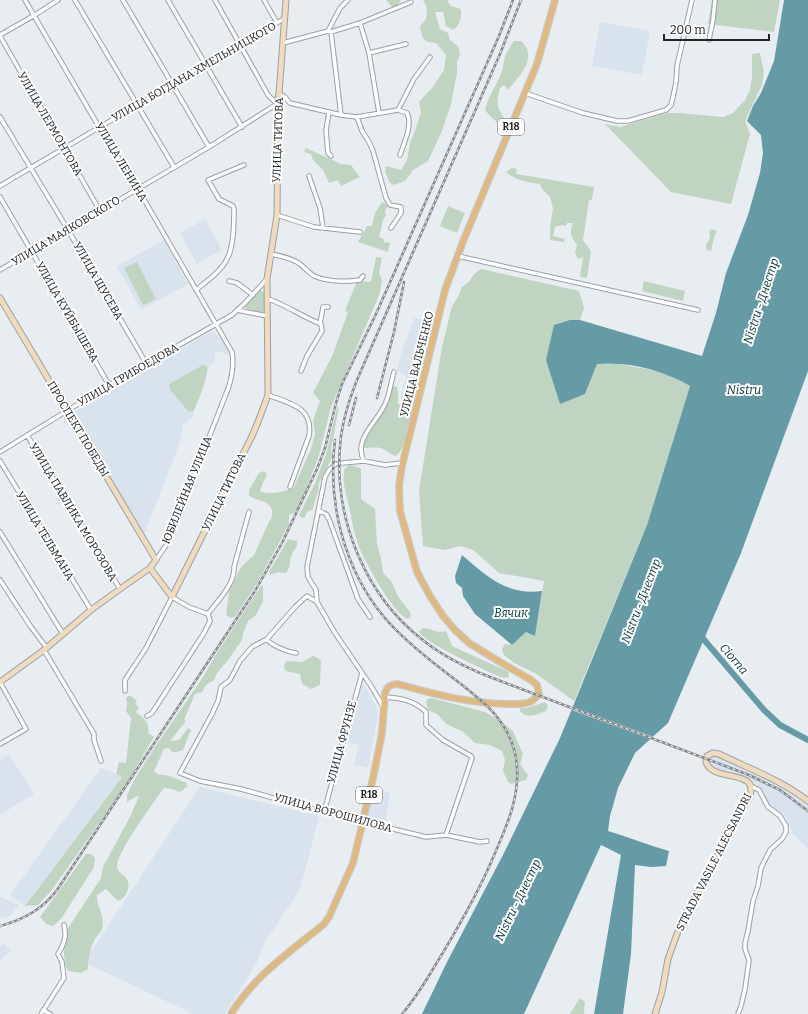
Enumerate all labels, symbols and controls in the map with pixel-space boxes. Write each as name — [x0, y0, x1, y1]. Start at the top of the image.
scale bar — [664, 16, 769, 42]
street label: УЛИЦА БОГДАНА ХМЕЛЬНИЦКОГО — [109, 19, 279, 125]
text: 200 m — [670, 23, 706, 37]
street label: УЛИЦА ЛЕРМОНТОВА — [15, 70, 85, 178]
street label: УЛИЦА ТИТОВА — [270, 97, 286, 183]
road number: R18 — [498, 119, 524, 135]
street label: УЛИЦА ЛЕНИНА — [92, 120, 150, 204]
street label: УЛИЦА МАЯКОВСКОГО — [9, 193, 123, 269]
street label: УЛИЦА ЩУСЕВА — [70, 240, 126, 322]
water label: Nistru - Днестр — [741, 256, 781, 346]
street label: УЛИЦА КУЙБЫШЕВА — [33, 259, 101, 365]
street label: УЛИЦА ВАЛЬЧЕНКО — [398, 310, 436, 418]
street label: УЛИЦА ГРИБОЕДОВА — [75, 341, 181, 409]
street label: ПРОСПЕКТ ПОБЕДЫ — [44, 379, 112, 479]
water label: Nistru — [727, 383, 761, 397]
street label: ЮБИЛЕЙНАЯ УЛИЦА — [159, 434, 215, 546]
street label: УЛИЦА ПАВЛИКА МОРОЗОВА — [26, 440, 120, 584]
street label: УЛИЦА ТИТОВА — [199, 451, 249, 533]
street label: УЛИЦА ТЕЛЬМАНА — [13, 489, 77, 583]
water label: Nistru - Днестр — [618, 557, 664, 645]
water label: Вячик — [494, 606, 528, 620]
water label: Ciorna — [717, 641, 751, 677]
street label: УЛИЦА ФРУНЗЕ — [325, 699, 359, 785]
road number: R18 — [356, 787, 382, 803]
street label: УЛИЦА ВОРОШИЛОВА — [272, 791, 394, 835]
street label: STRADA VASILE ALECSANDRI — [674, 791, 755, 933]
water label: Nistru - Днестр — [492, 857, 544, 943]

